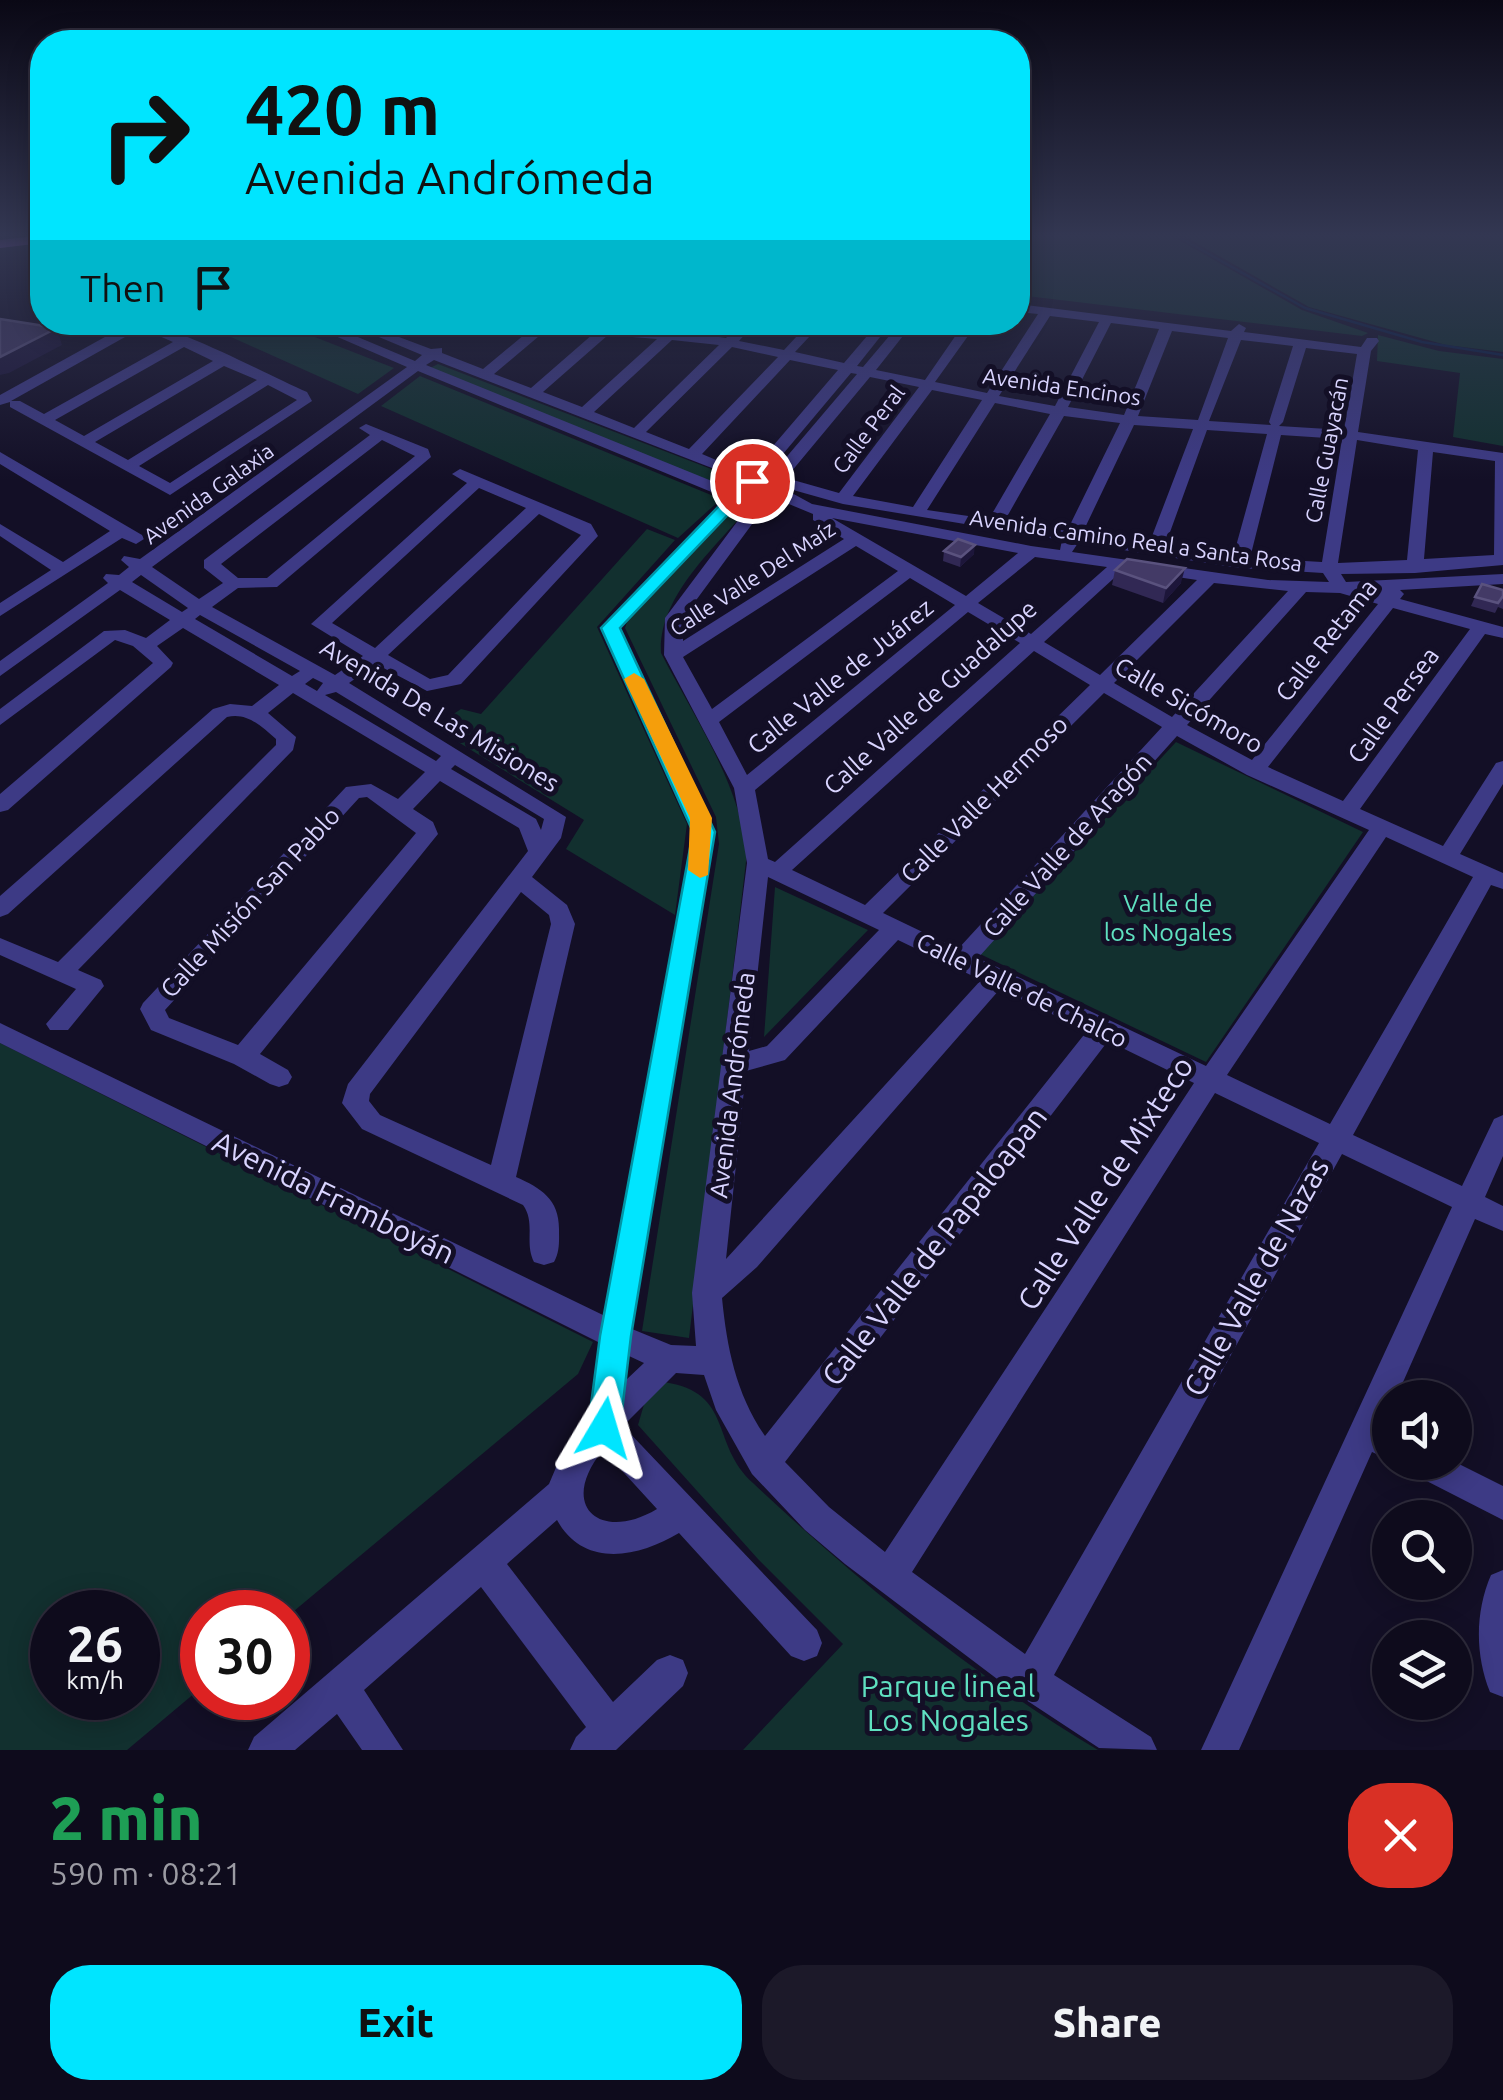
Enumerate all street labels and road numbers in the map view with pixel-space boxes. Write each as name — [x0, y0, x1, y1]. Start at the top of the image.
street label: Avenida Encinos — [981, 363, 1143, 409]
street label: Calle Guayacán — [1300, 375, 1352, 525]
street label: Calle Peral — [827, 380, 909, 478]
street label: Avenida Galaxia — [138, 437, 278, 549]
street label: Avenida Camino Real a Santa Rosa — [968, 504, 1304, 576]
street label: Calle Valle Del Maíz — [665, 515, 839, 641]
street label: Calle Retama — [1270, 573, 1382, 707]
street label: Calle Valle de Juárez — [742, 593, 938, 759]
street label: Calle Valle de Guadalupe — [818, 594, 1042, 800]
street label: Avenida De Las Misiones — [316, 633, 564, 797]
street label: Calle Persea — [1342, 642, 1444, 768]
street label: Calle Sicómoro — [1110, 651, 1268, 759]
street label: Calle Valle Hermoso — [895, 710, 1073, 888]
street label: Calle Valle de Aragón — [977, 747, 1157, 943]
street label: Calle Misión San Pablo — [155, 801, 345, 1003]
street label: Calle Valle de Chalco — [912, 927, 1132, 1053]
street label: Avenida Andrómeda — [704, 970, 760, 1200]
street label: Calle Valle de Mixteco — [1010, 1050, 1200, 1316]
street label: Calle Valle de Papaloapan — [815, 1100, 1053, 1392]
street label: Avenida Framboyán — [208, 1124, 460, 1270]
street label: Calle Valle de Nazas — [1177, 1152, 1335, 1402]

